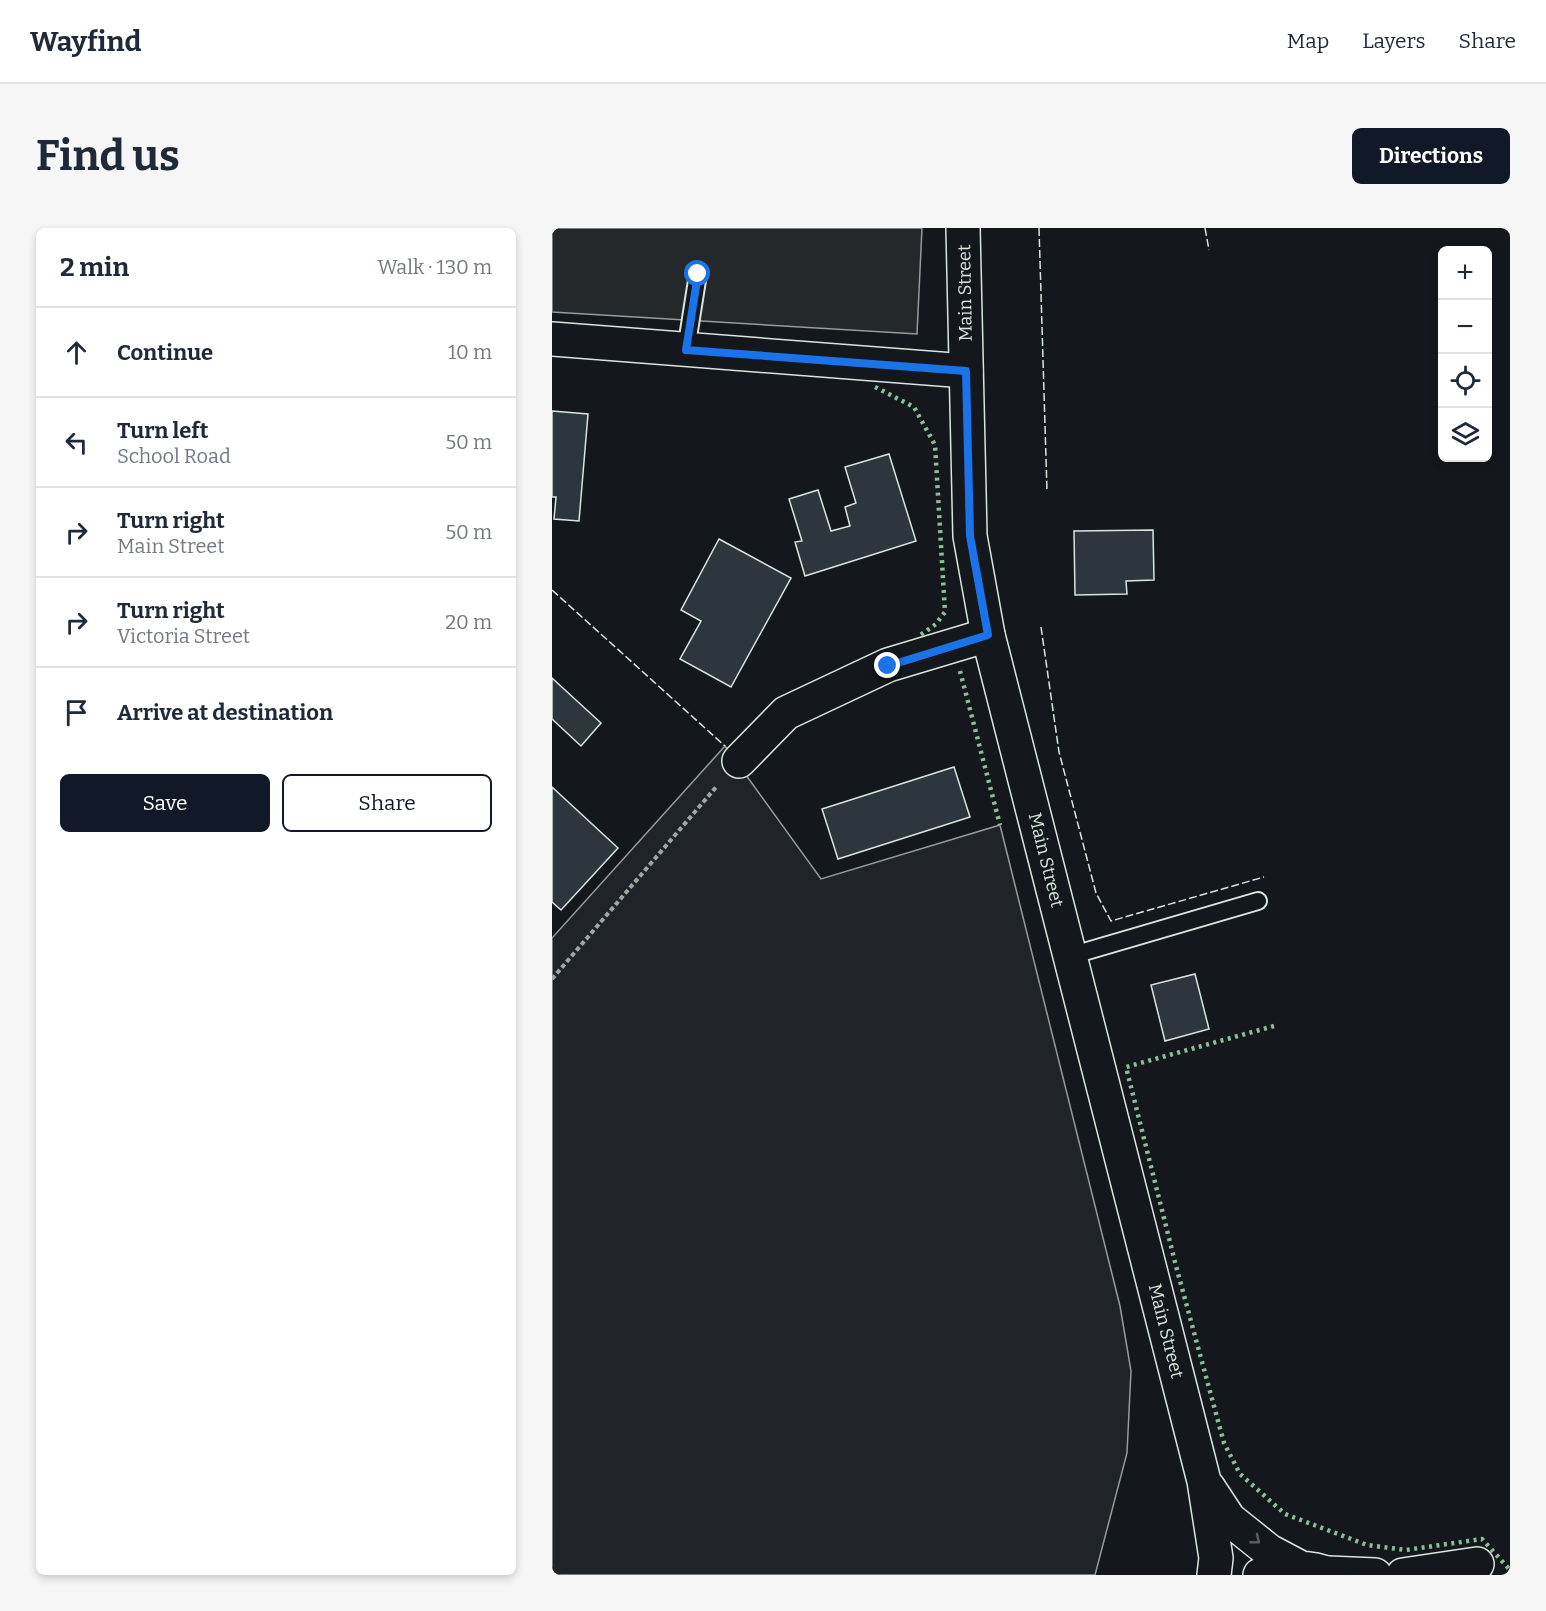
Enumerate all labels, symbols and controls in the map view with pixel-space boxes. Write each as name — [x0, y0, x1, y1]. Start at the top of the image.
text: Wayfind — [30, 25, 141, 58]
text: Map — [1287, 28, 1329, 54]
text: Layers — [1362, 28, 1426, 54]
text: Share — [1459, 28, 1516, 54]
button: Directions — [1352, 128, 1510, 184]
text: Find us — [36, 131, 180, 181]
street label: Main Street — [953, 244, 977, 342]
map controls — [1438, 246, 1492, 462]
button: + — [1438, 246, 1492, 300]
text: 2 min — [60, 252, 129, 283]
text: Walk · 130 m — [378, 255, 492, 279]
route start — [684, 260, 710, 286]
button: − — [1438, 300, 1492, 354]
icon: ahead — [60, 336, 93, 369]
text: Continue — [117, 339, 213, 366]
text: 10 m — [448, 340, 492, 364]
button: locate — [1438, 354, 1492, 408]
button: layers — [1438, 408, 1492, 462]
text: Turn left — [117, 417, 209, 444]
icon: left — [60, 426, 93, 459]
text: 50 m — [445, 430, 492, 454]
text: School Road — [117, 444, 231, 468]
text: Turn right — [117, 507, 225, 534]
icon: right — [60, 516, 93, 549]
text: 50 m — [445, 520, 492, 544]
text: Main Street — [117, 534, 225, 558]
text: Turn right — [117, 597, 225, 624]
icon: right — [60, 606, 93, 639]
text: 20 m — [445, 610, 492, 634]
text: Victoria Street — [117, 624, 250, 648]
route end — [874, 652, 900, 678]
icon: arrive — [60, 696, 93, 729]
text: Arrive at destination — [117, 699, 333, 726]
button: Save — [60, 774, 270, 832]
button: Share — [282, 774, 492, 832]
street label: Main Street — [1024, 810, 1068, 910]
street label: Main Street — [1144, 1281, 1188, 1381]
one-way arrow — [1249, 1533, 1260, 1544]

